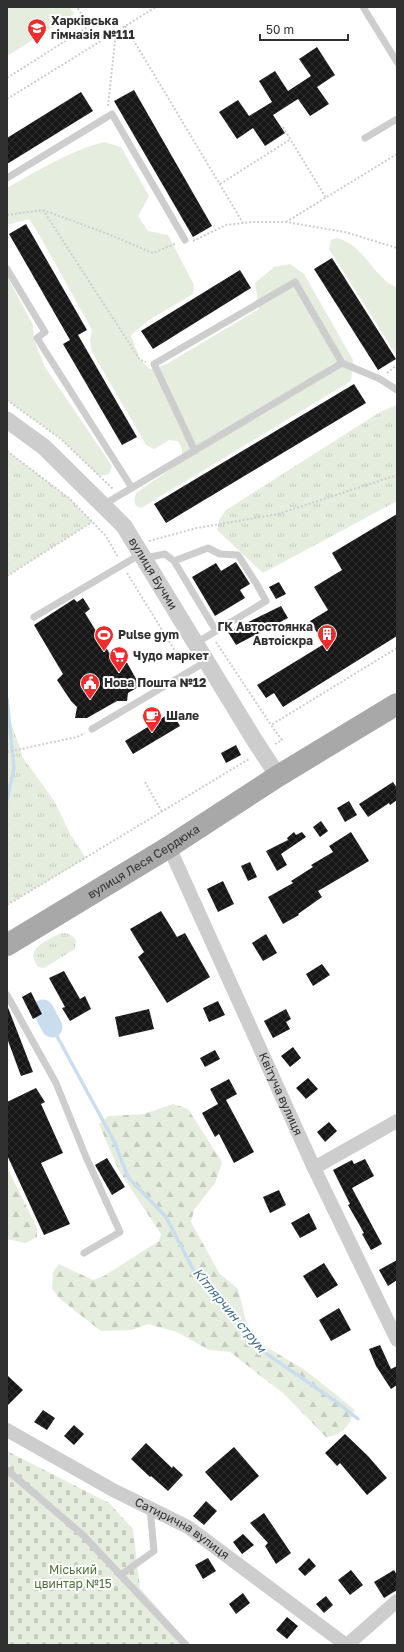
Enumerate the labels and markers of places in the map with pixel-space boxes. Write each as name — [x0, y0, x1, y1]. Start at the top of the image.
place label: Харківська гімназія №111 — [51, 13, 135, 42]
school or university icon: Харківська гімназія №111 — [26, 17, 48, 45]
place label: ГК Автостоянка Автоіскра — [217, 619, 313, 648]
building icon: ГК Автостоянка Автоіскра — [316, 623, 338, 651]
sports icon: Pulse gym — [93, 624, 115, 652]
place label: Pulse gym — [118, 627, 179, 642]
supermarket icon: Чудо маркет — [108, 645, 130, 673]
place label: Чудо маркет — [133, 648, 209, 663]
public building icon: Нова Пошта №12 — [79, 672, 101, 700]
place label: Нова Пошта №12 — [104, 675, 206, 690]
cafe icon: Шале — [141, 705, 163, 733]
place label: Шале — [166, 708, 199, 723]

